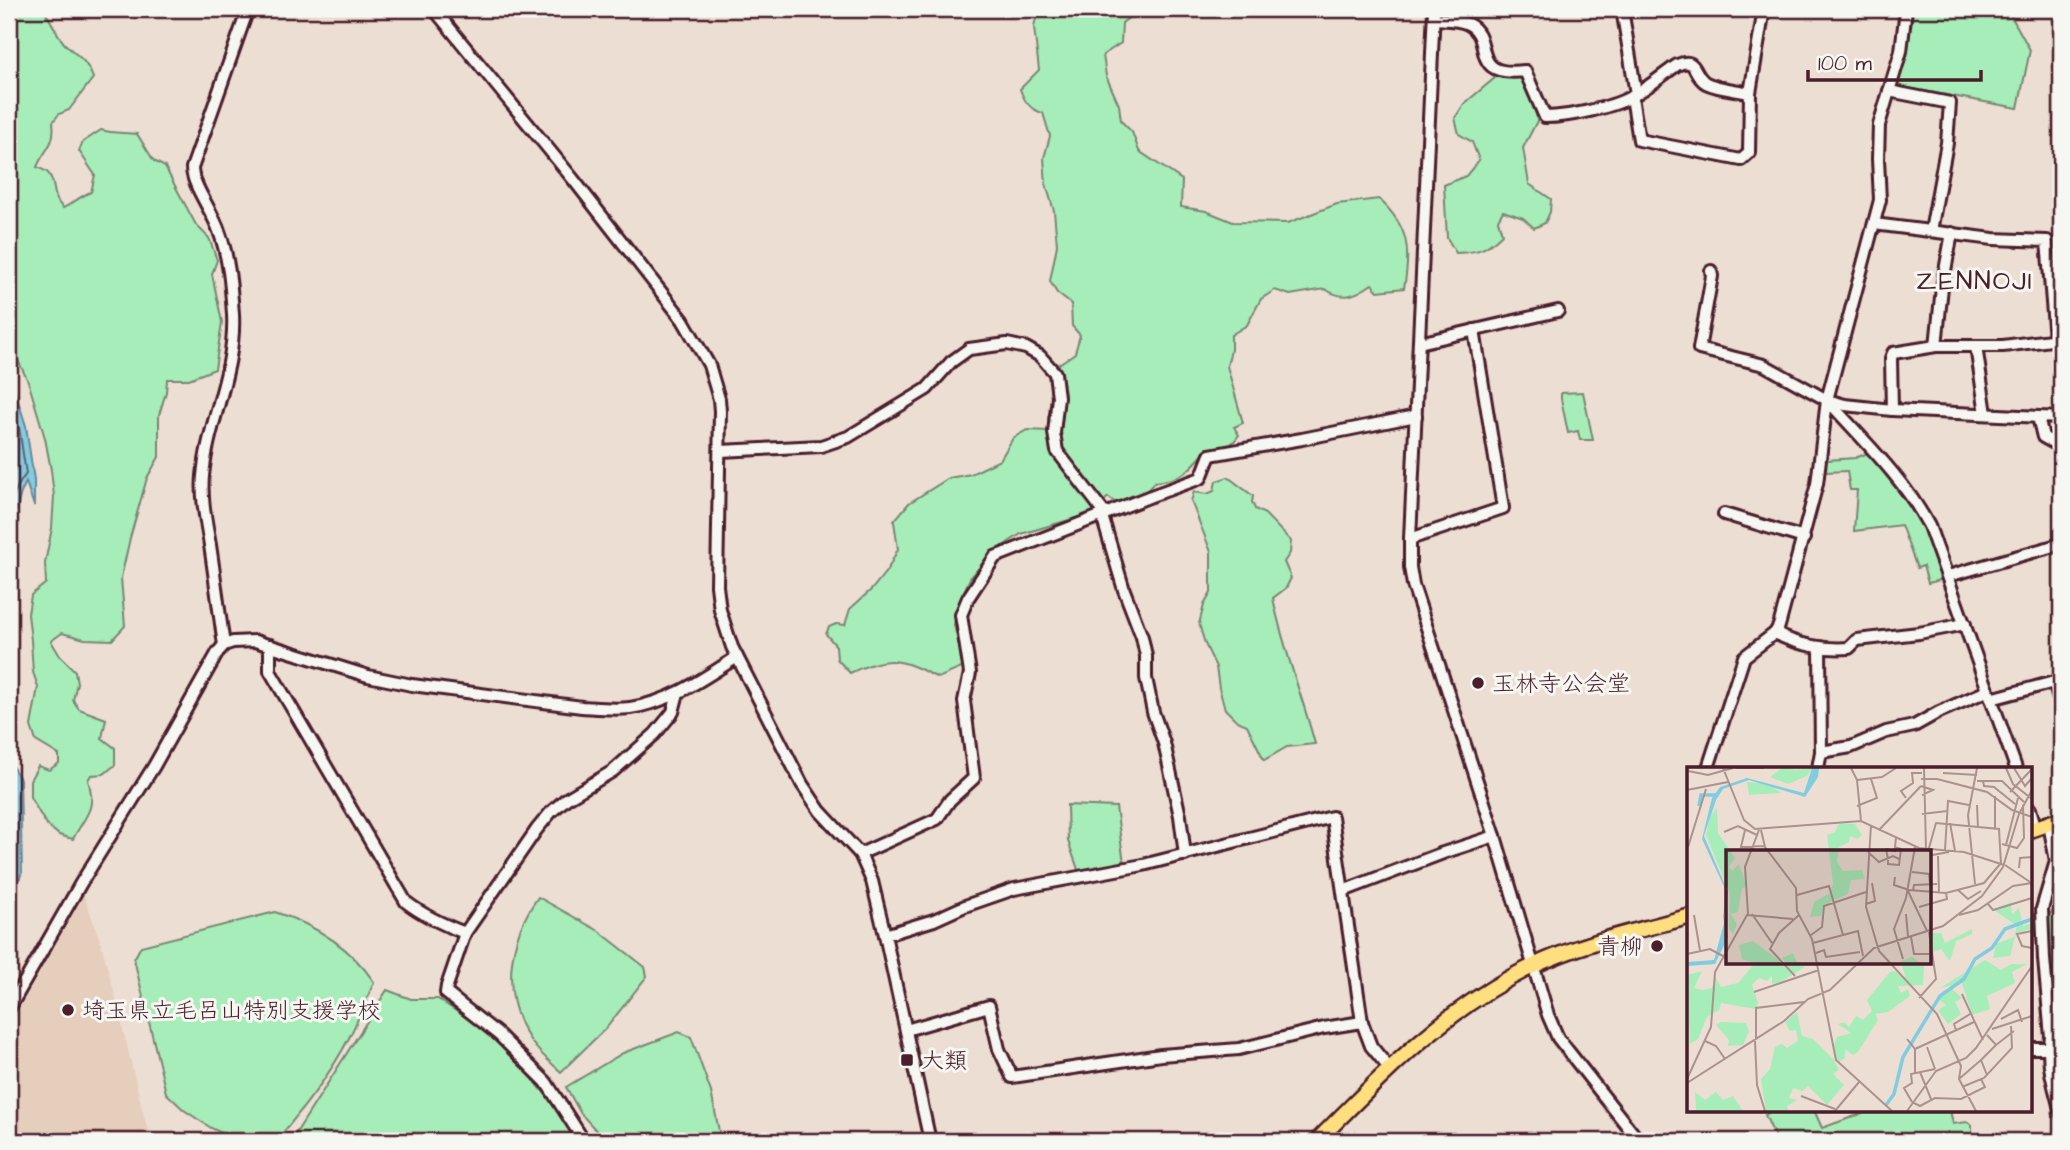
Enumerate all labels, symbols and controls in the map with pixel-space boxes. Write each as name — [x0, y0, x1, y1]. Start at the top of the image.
scale bar — [1808, 38, 1981, 82]
text: 100 m — [1818, 49, 1873, 78]
district label: ZENNOJI — [1916, 263, 2034, 299]
place label: 玉林寺公会堂 — [1492, 668, 1630, 700]
marker: 玉林寺公会堂 — [1470, 675, 1486, 691]
inset map — [1687, 767, 2032, 1112]
place label: 青柳 — [1597, 931, 1643, 963]
marker: 青柳 — [1649, 938, 1665, 954]
place label: 埼玉県立毛呂山特別支援学校 — [82, 995, 381, 1027]
marker: 埼玉県立毛呂山特別支援学校 — [60, 1002, 76, 1018]
place label: 大類 — [921, 1045, 967, 1077]
marker: 大類 — [899, 1052, 915, 1068]

